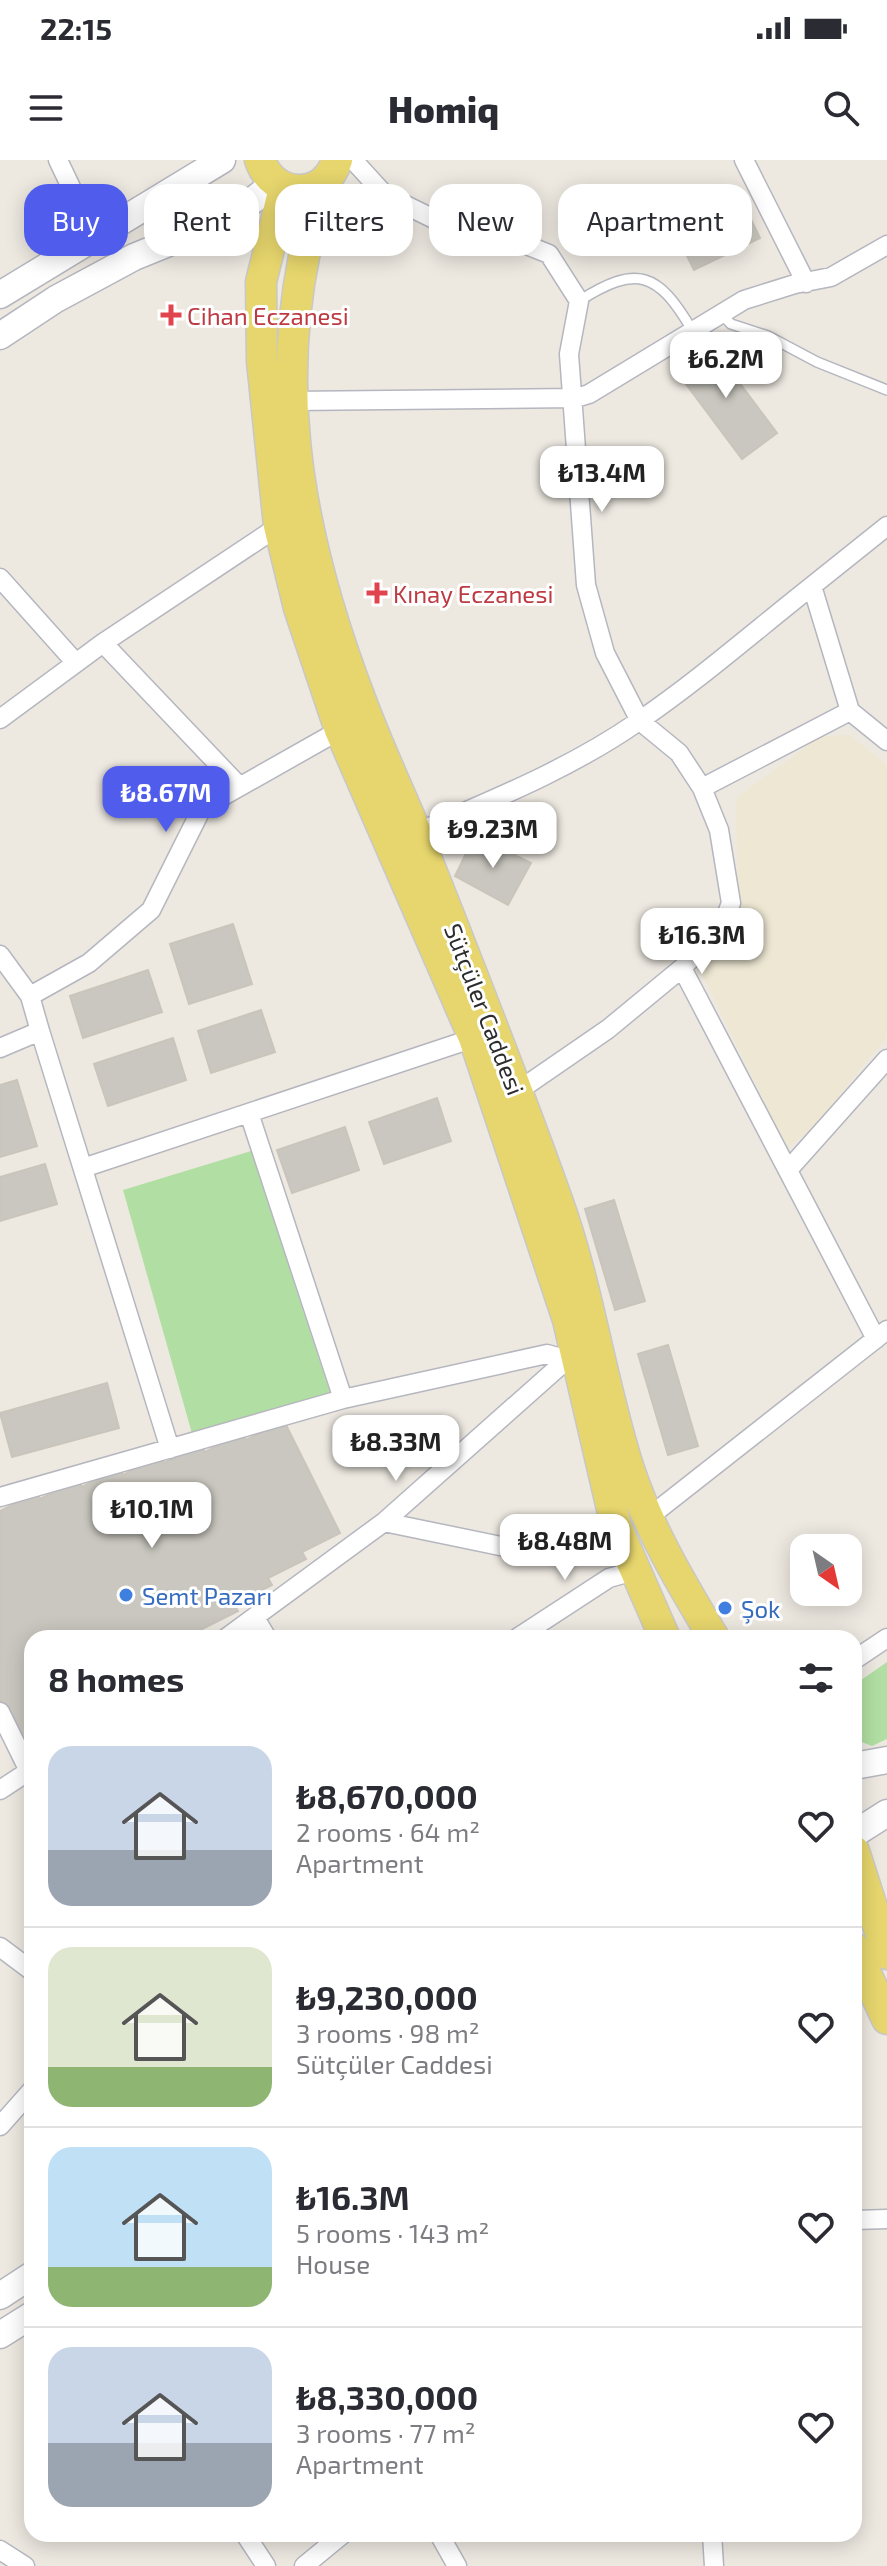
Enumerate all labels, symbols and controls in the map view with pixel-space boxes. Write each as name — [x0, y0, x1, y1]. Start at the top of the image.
text: 22:15 — [40, 10, 112, 46]
icon: menu — [24, 86, 68, 130]
icon: search — [819, 86, 863, 130]
text: Homiq — [388, 87, 499, 130]
chip: Buy — [24, 184, 128, 256]
chip: Rent — [144, 184, 259, 256]
chip: Filters — [275, 184, 413, 256]
chip: New — [429, 184, 542, 256]
chip: Apartment — [558, 184, 752, 256]
place label: Cihan Eczanesi — [187, 301, 349, 330]
marker: Cihan Eczanesi — [162, 306, 180, 324]
pin: ₺6.2M — [670, 332, 782, 400]
text: ₺6.2M — [688, 342, 764, 373]
pin: ₺13.4M — [537, 446, 667, 514]
text: ₺13.4M — [558, 456, 646, 487]
place label: Kınay Eczanesi — [393, 579, 553, 608]
marker: Kınay Eczanesi — [368, 584, 386, 602]
pin: ₺8.67M — [101, 766, 231, 834]
text: ₺8.67M — [121, 776, 211, 807]
pin: ₺9.23M — [428, 802, 558, 870]
text: ₺9.23M — [448, 812, 538, 843]
pin: ₺16.3M — [637, 908, 767, 976]
text: ₺16.3M — [659, 918, 745, 949]
street label: Sütçüler Caddesi — [438, 919, 531, 1099]
pin: ₺8.33M — [331, 1415, 461, 1483]
text: ₺8.33M — [350, 1425, 442, 1456]
pin: ₺10.1M — [87, 1482, 217, 1550]
text: ₺10.1M — [110, 1492, 194, 1523]
pin: ₺8.48M — [500, 1514, 630, 1582]
text: ₺8.48M — [518, 1524, 612, 1555]
north arrow — [790, 1534, 862, 1606]
map controls — [790, 1534, 862, 1606]
place label: Semt Pazarı — [142, 1581, 272, 1610]
marker: Semt Pazarı — [117, 1586, 135, 1604]
place label: Şok — [741, 1594, 780, 1624]
marker: Şok — [716, 1599, 734, 1617]
icon: filters — [794, 1656, 838, 1700]
text: 8 homes — [48, 1658, 184, 1699]
text: ₺8,670,000 — [296, 1775, 478, 1816]
icon: home — [112, 1778, 208, 1874]
icon: heart — [794, 1804, 838, 1848]
text: 2 rooms · 64 m² — [296, 1816, 480, 1847]
text: Apartment — [296, 1847, 424, 1878]
text: ₺9,230,000 — [296, 1976, 478, 2017]
icon: home — [112, 1979, 208, 2075]
icon: heart — [794, 2005, 838, 2049]
text: 3 rooms · 98 m² — [296, 2017, 480, 2048]
text: Sütçüler Caddesi — [296, 2048, 493, 2079]
text: ₺16.3M — [296, 2176, 410, 2217]
icon: home — [112, 2179, 208, 2275]
icon: heart — [794, 2205, 838, 2249]
text: 5 rooms · 143 m² — [296, 2217, 489, 2248]
text: House — [296, 2248, 370, 2279]
text: ₺8,330,000 — [296, 2376, 478, 2417]
icon: home — [112, 2379, 208, 2475]
icon: heart — [794, 2405, 838, 2449]
text: 3 rooms · 77 m² — [296, 2417, 476, 2448]
text: Apartment — [296, 2448, 424, 2479]

